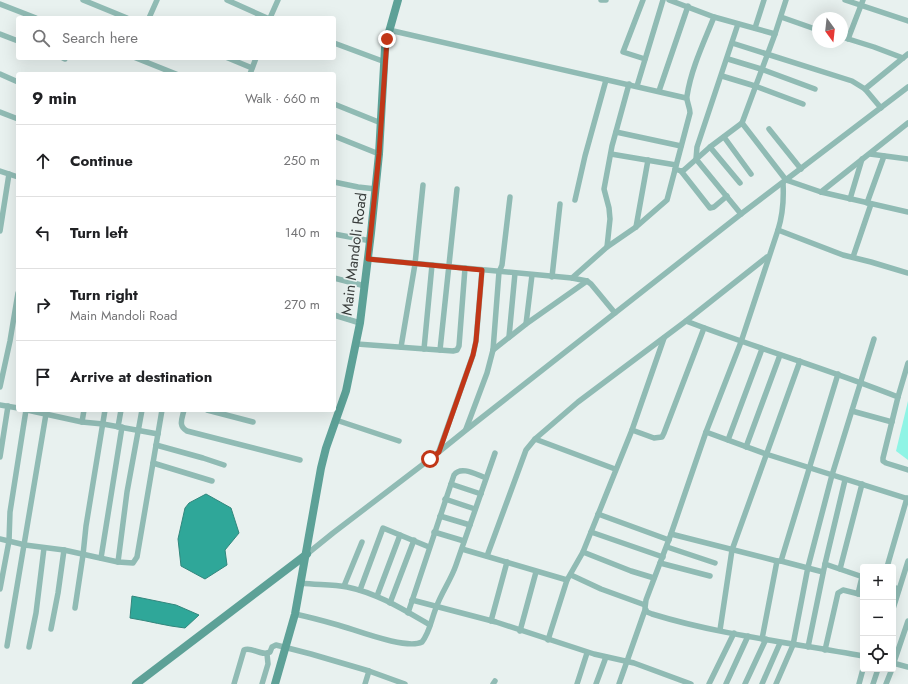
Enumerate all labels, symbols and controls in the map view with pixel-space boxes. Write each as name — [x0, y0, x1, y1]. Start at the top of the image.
north arrow — [812, 12, 848, 48]
search box — [16, 16, 336, 60]
icon: search — [30, 27, 52, 49]
text: Search here — [62, 27, 138, 49]
route end — [378, 30, 396, 48]
text: 9 min — [32, 86, 77, 110]
text: Walk · 660 m — [245, 89, 320, 108]
icon: ahead — [32, 150, 54, 172]
text: Continue — [70, 150, 133, 172]
text: 250 m — [283, 151, 320, 170]
street label: Main Mandoli Road — [336, 191, 372, 317]
icon: left — [32, 222, 54, 244]
text: Turn left — [70, 222, 128, 244]
text: 140 m — [285, 223, 320, 242]
text: Turn right — [70, 284, 138, 306]
icon: right — [32, 294, 54, 316]
text: 270 m — [284, 295, 320, 314]
text: Main Mandoli Road — [70, 306, 177, 325]
icon: arrive — [32, 366, 54, 388]
text: Arrive at destination — [70, 366, 212, 388]
route start — [421, 450, 439, 468]
map controls — [860, 564, 896, 672]
button: + — [860, 564, 896, 600]
button: − — [860, 600, 896, 636]
button: locate — [860, 636, 896, 672]

